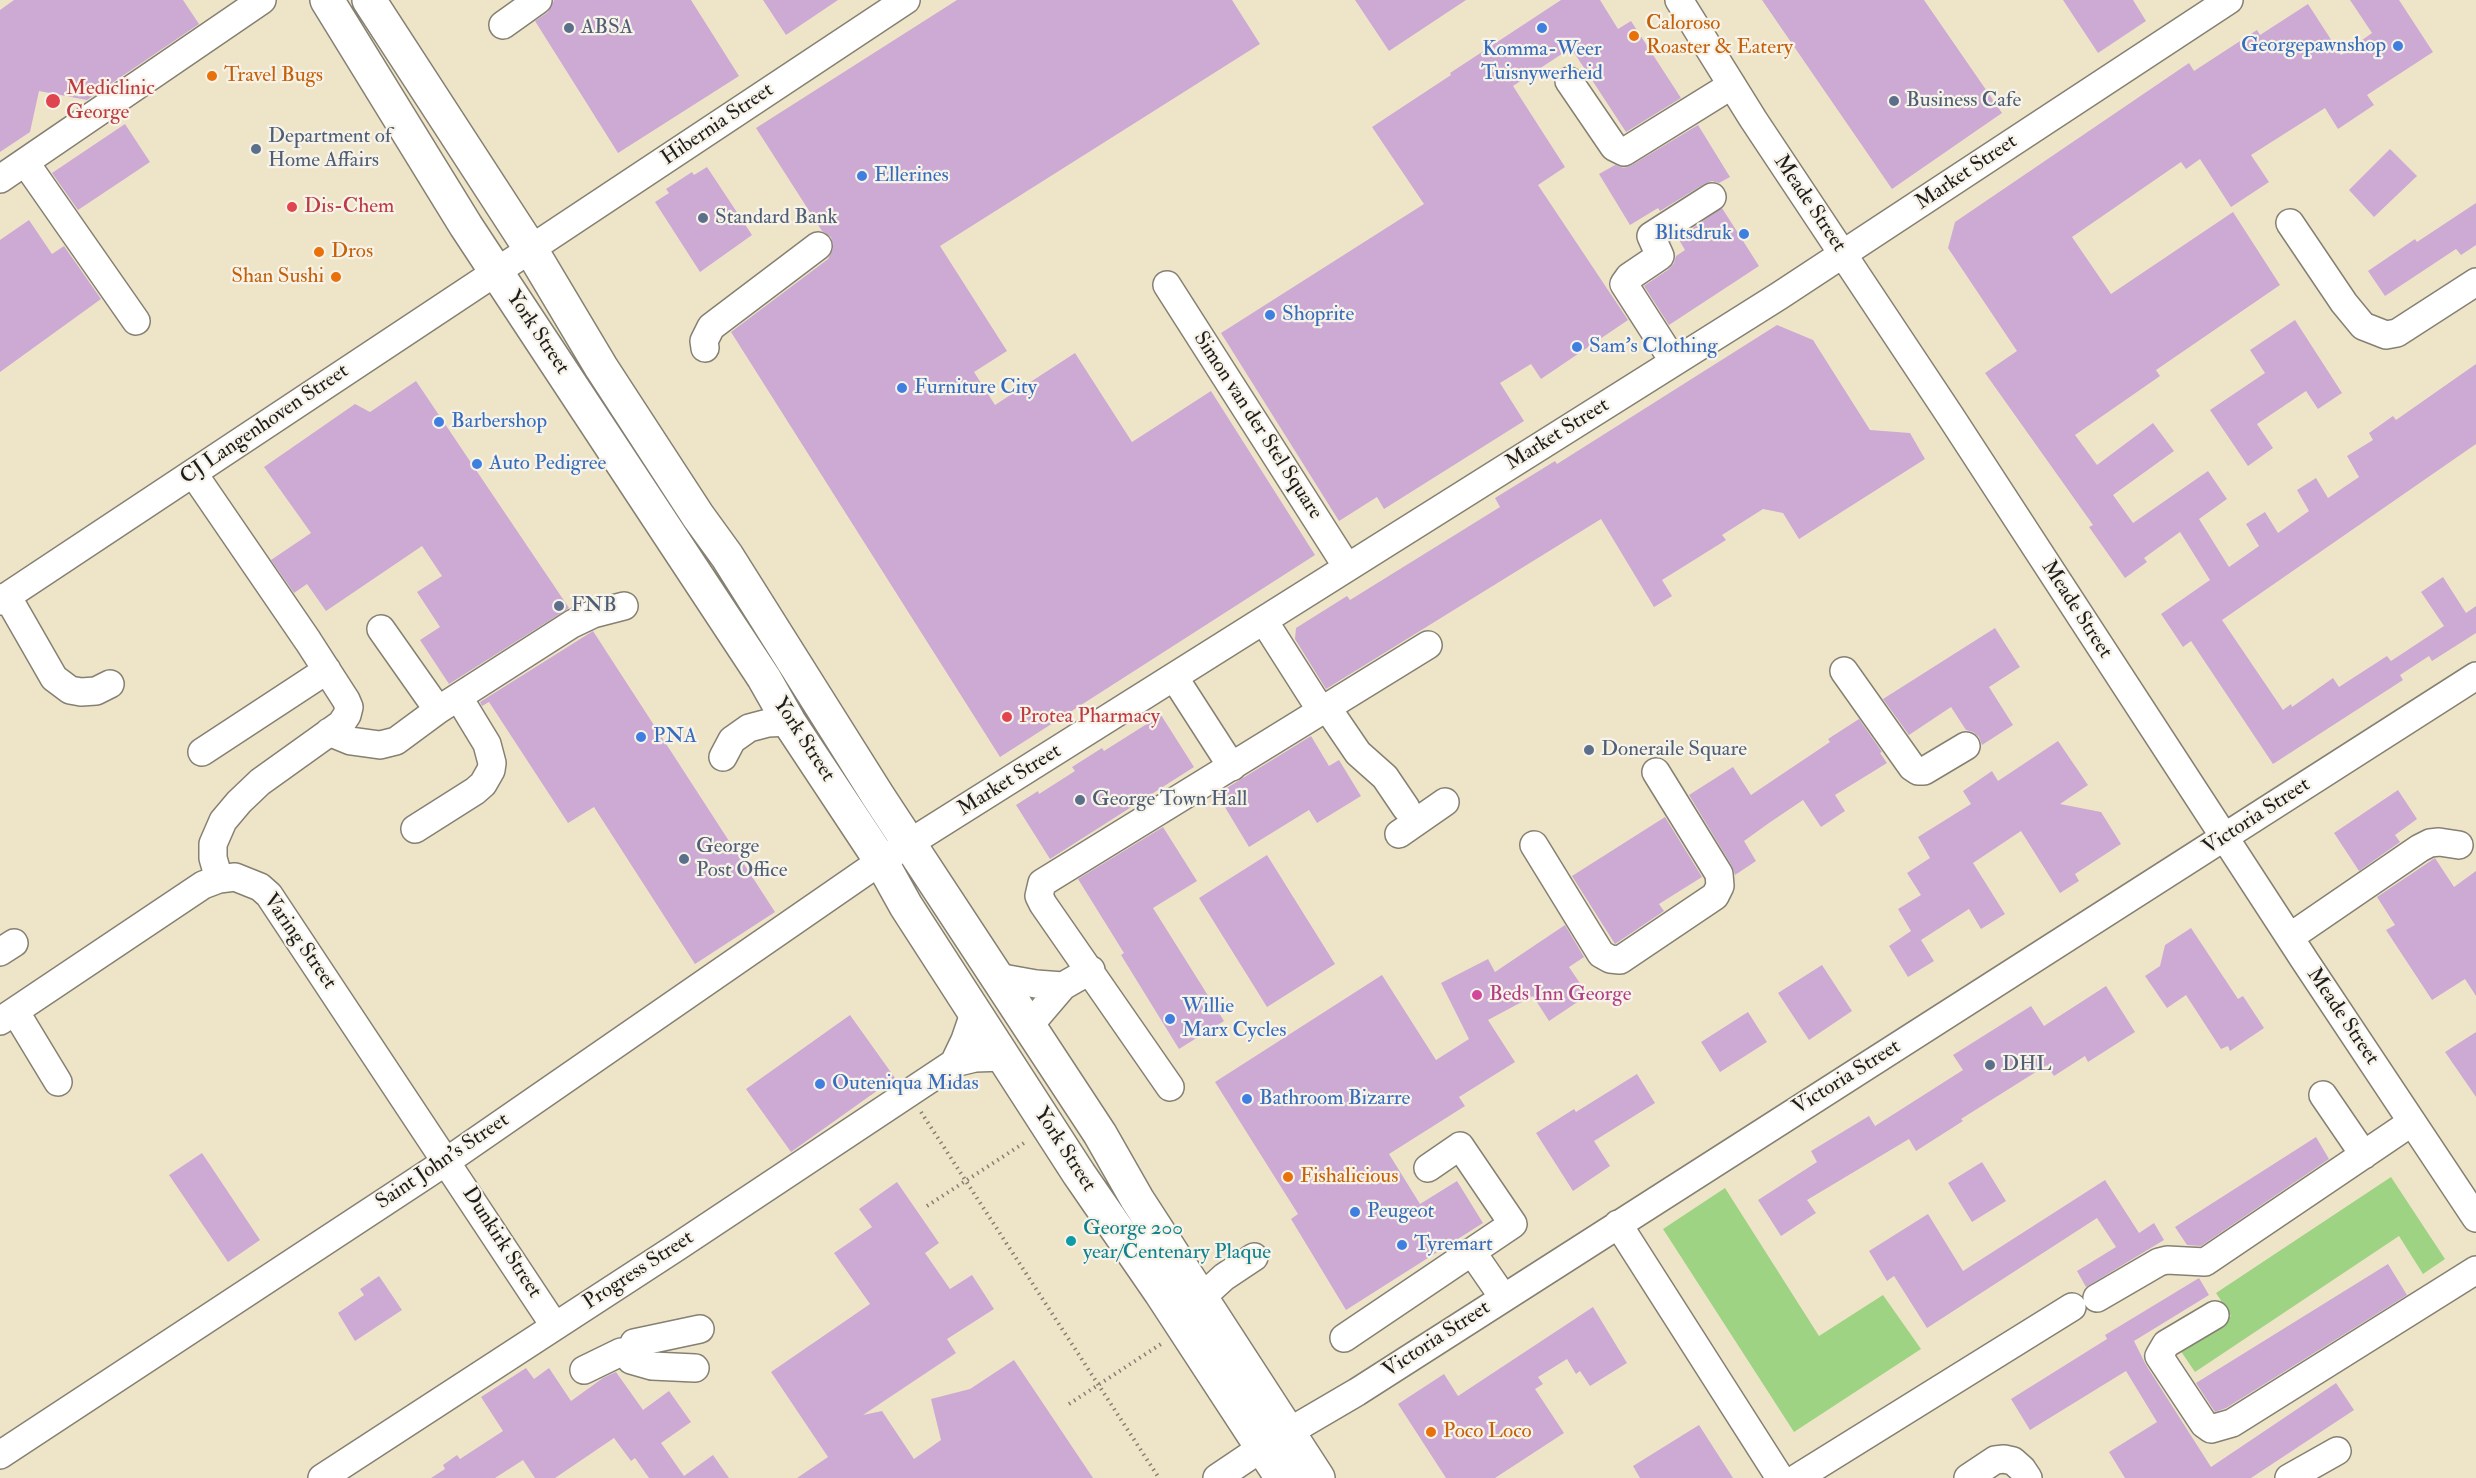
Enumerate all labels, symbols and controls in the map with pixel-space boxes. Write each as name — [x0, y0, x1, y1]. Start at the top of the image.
place label: Caloroso Roaster & Eatery — [1646, 11, 1793, 61]
place label: ABSA — [581, 15, 633, 41]
marker: ABSA — [562, 21, 576, 35]
marker: Komma-Weer Tuisnywerheid — [1535, 21, 1549, 35]
marker: Caloroso Roaster & Eatery — [1627, 29, 1641, 43]
place label: Georgepawnshop — [2241, 33, 2386, 59]
place label: Komma-Weer Tuisnywerheid — [1481, 37, 1603, 87]
marker: Georgepawnshop — [2391, 39, 2405, 53]
place label: Travel Bugs — [224, 63, 323, 89]
marker: Travel Bugs — [205, 69, 219, 83]
place label: Mediclinic George — [66, 76, 155, 126]
street label: Hibernia Street — [657, 78, 779, 172]
place label: Business Cafe — [1906, 88, 2021, 114]
marker: Mediclinic George — [44, 92, 62, 110]
marker: Business Cafe — [1887, 94, 1901, 108]
place label: Department of Home Affairs — [268, 124, 392, 174]
street label: Market Street — [1911, 130, 2023, 216]
marker: Department of Home Affairs — [249, 142, 263, 156]
street label: Meade Street — [1767, 151, 1851, 257]
place label: Ellerines — [874, 163, 949, 189]
marker: Ellerines — [855, 169, 869, 183]
place label: Dis-Chem — [304, 194, 394, 220]
marker: Dis-Chem — [285, 200, 299, 214]
place label: Standard Bank — [715, 205, 838, 231]
marker: Standard Bank — [696, 211, 710, 225]
place label: Blitsdruk — [1654, 221, 1732, 247]
marker: Blitsdruk — [1737, 227, 1751, 241]
place label: Dros — [331, 239, 373, 265]
marker: Dros — [312, 245, 326, 259]
place label: Shan Sushi — [231, 264, 324, 290]
marker: Shan Sushi — [329, 270, 343, 284]
street label: York Street — [500, 286, 574, 380]
place label: Shoprite — [1282, 302, 1354, 328]
marker: Shoprite — [1263, 308, 1277, 322]
street label: Simon van der Stel Square — [1187, 327, 1327, 525]
place label: Sam's Clothing — [1589, 334, 1718, 360]
marker: Sam's Clothing — [1570, 340, 1584, 354]
street label: CJ Langenhoven Street — [176, 359, 354, 491]
place label: Furniture City — [914, 375, 1037, 401]
marker: Furniture City — [895, 381, 909, 395]
street label: Market Street — [1502, 393, 1614, 477]
place label: Barbershop — [451, 409, 547, 435]
marker: Barbershop — [432, 415, 446, 429]
place label: Auto Pedigree — [489, 451, 606, 477]
marker: Auto Pedigree — [470, 457, 484, 471]
street label: Meade Street — [2035, 556, 2117, 664]
place label: FNB — [571, 593, 617, 619]
marker: FNB — [552, 599, 566, 613]
street label: York Street — [766, 693, 840, 787]
place label: Protea Pharmacy — [1019, 704, 1160, 730]
marker: Protea Pharmacy — [1000, 710, 1014, 724]
place label: PNA — [653, 724, 697, 750]
marker: PNA — [634, 730, 648, 744]
place label: Doneraile Square — [1601, 737, 1747, 763]
street label: Market Street — [954, 739, 1066, 823]
marker: Doneraile Square — [1582, 743, 1596, 757]
street label: Victoria Street — [2199, 773, 2315, 861]
place label: George Town Hall — [1092, 787, 1247, 813]
marker: George Town Hall — [1073, 793, 1087, 807]
place label: George Post Office — [696, 834, 787, 884]
marker: George Post Office — [677, 852, 691, 866]
street label: Varing Street — [257, 889, 341, 995]
street label: Meade Street — [2300, 964, 2384, 1070]
place label: Beds Inn George — [1489, 982, 1631, 1008]
marker: Beds Inn George — [1470, 988, 1484, 1002]
place label: Willie Marx Cycles — [1182, 994, 1286, 1044]
marker: Willie Marx Cycles — [1163, 1012, 1177, 1026]
street label: Victoria Street — [1788, 1035, 1906, 1121]
place label: DHL — [2002, 1052, 2051, 1078]
marker: DHL — [1983, 1058, 1997, 1072]
place label: Outeniqua Midas — [832, 1071, 979, 1097]
marker: Outeniqua Midas — [813, 1077, 827, 1091]
place label: Bathroom Bizarre — [1259, 1086, 1410, 1112]
marker: Bathroom Bizarre — [1240, 1092, 1254, 1106]
street label: York Street — [1027, 1103, 1101, 1197]
street label: Saint John's Street — [372, 1108, 514, 1216]
place label: Fishalicious — [1300, 1164, 1398, 1190]
marker: Fishalicious — [1281, 1170, 1295, 1184]
street label: Dunkirk Street — [456, 1183, 546, 1303]
place label: Peugeot — [1367, 1199, 1434, 1225]
marker: Peugeot — [1348, 1205, 1362, 1219]
place label: George 200 year/Centenary Plaque — [1083, 1216, 1271, 1266]
street label: Progress Street — [579, 1226, 699, 1316]
place label: Tyremart — [1414, 1232, 1493, 1258]
marker: George 200 year/Centenary Plaque — [1064, 1234, 1078, 1248]
marker: Tyremart — [1395, 1238, 1409, 1252]
street label: Victoria Street — [1379, 1296, 1495, 1384]
place label: Poco Loco — [1443, 1419, 1532, 1445]
marker: Poco Loco — [1424, 1425, 1438, 1439]

